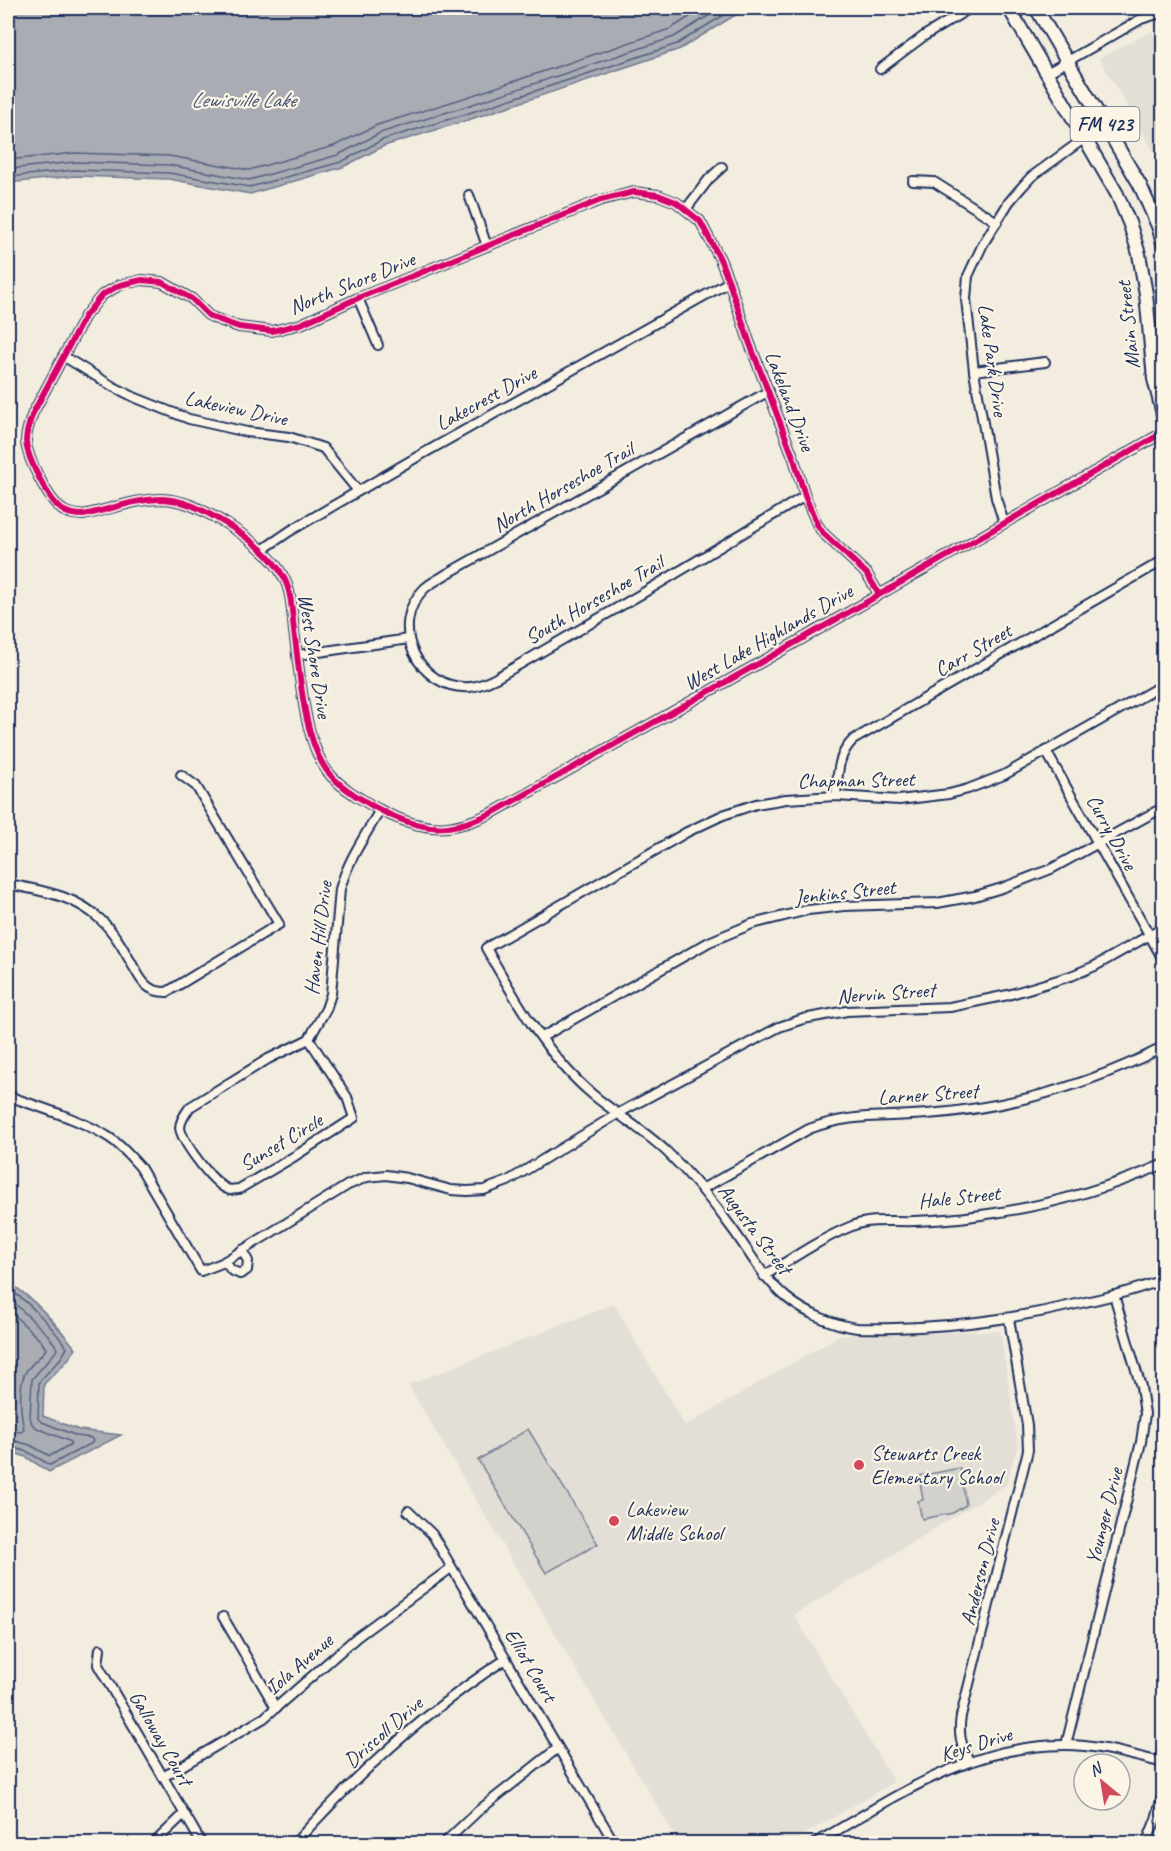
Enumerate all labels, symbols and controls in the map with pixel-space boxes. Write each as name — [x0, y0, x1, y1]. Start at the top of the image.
water label: Lewisville Lake — [191, 86, 298, 114]
road number: FM 423 — [1070, 107, 1140, 141]
street label: North Shore Drive — [285, 245, 421, 320]
street label: Main Street — [1110, 278, 1146, 370]
street label: Lake Park Drive — [972, 302, 1014, 419]
street label: Lakeland Drive — [759, 347, 821, 456]
street label: Lakecrest Drive — [431, 359, 542, 436]
street label: Lakeview Drive — [182, 384, 291, 432]
street label: North Horseshoe Trail — [488, 434, 641, 538]
street label: South Horseshoe Trail — [520, 548, 671, 650]
street label: West Lake Highlands Drive — [679, 577, 858, 696]
street label: West Shore Drive — [292, 592, 338, 721]
street label: Carr Street — [930, 617, 1018, 682]
street label: Chapman Street — [797, 766, 917, 794]
street label: Curry Drive — [1081, 790, 1144, 875]
street label: Jenkins Street — [792, 874, 899, 910]
street label: Haven Hill Drive — [298, 879, 338, 996]
street label: Nervin Street — [836, 976, 939, 1009]
street label: Larner Street — [877, 1077, 982, 1110]
street label: Sunset Circle — [235, 1106, 329, 1177]
street label: Augusta Street — [712, 1178, 799, 1282]
street label: Hale Street — [917, 1180, 1003, 1214]
place label: Stewarts Creek Elementary School — [871, 1440, 1006, 1490]
marker: Stewarts Creek Elementary School — [852, 1458, 866, 1472]
street label: Younger Drive — [1079, 1464, 1129, 1567]
place label: Lakeview Middle School — [626, 1496, 726, 1546]
marker: Lakeview Middle School — [607, 1514, 621, 1528]
street label: Anderson Drive — [954, 1514, 1006, 1628]
street label: Elliot Court — [499, 1624, 564, 1708]
street label: Iola Avenue — [260, 1627, 339, 1700]
street label: Galloway Court — [123, 1686, 200, 1793]
street label: Driscoll Drive — [338, 1689, 429, 1773]
street label: Keys Drive — [937, 1721, 1016, 1767]
north arrow — [1072, 1752, 1132, 1812]
text: N — [1086, 1757, 1107, 1781]

